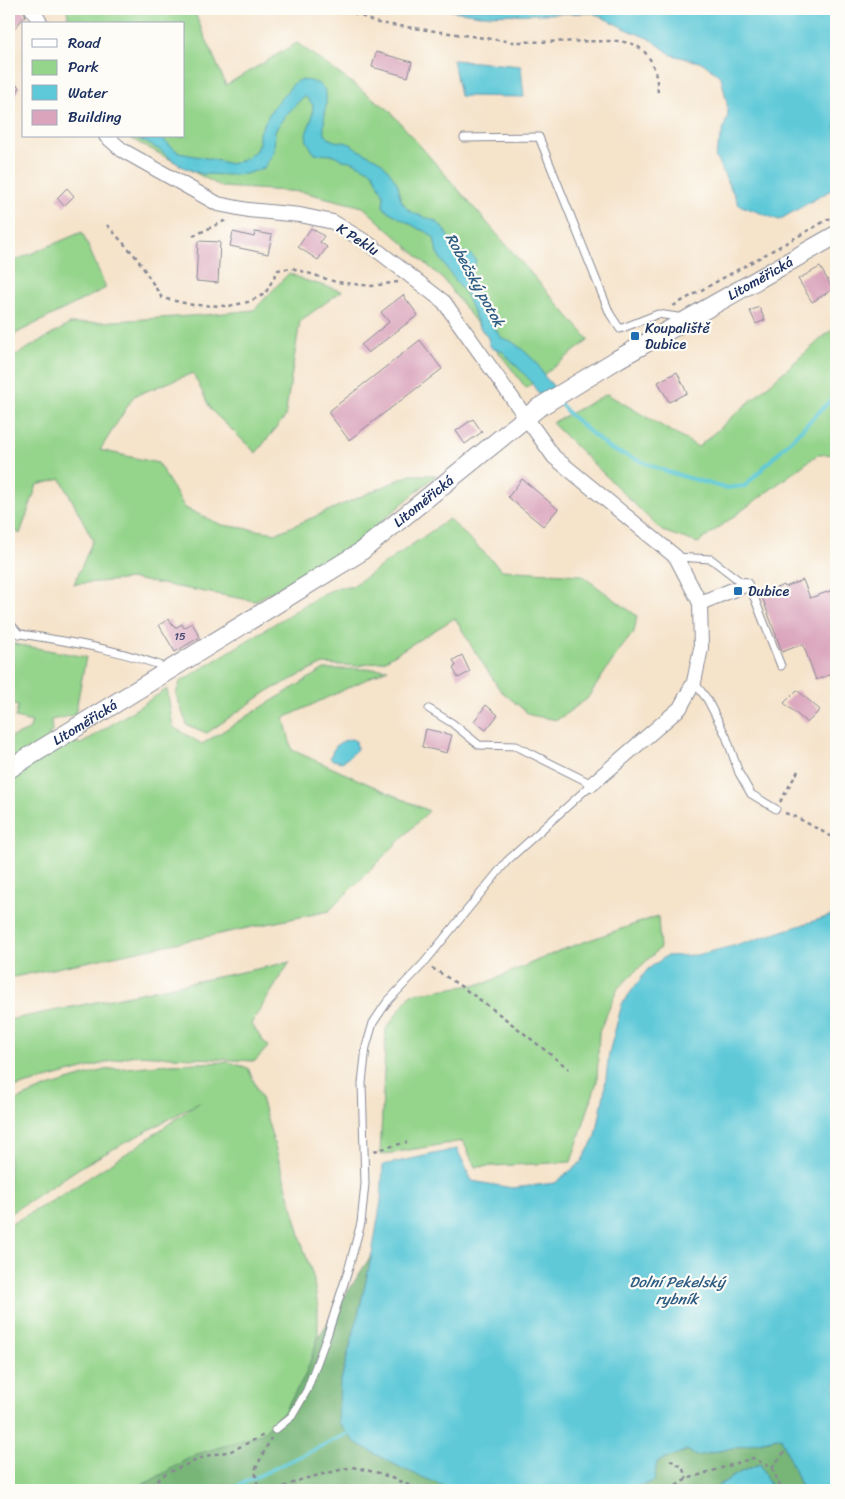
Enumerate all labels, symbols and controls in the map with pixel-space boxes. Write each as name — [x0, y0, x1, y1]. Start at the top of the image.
legend — [22, 22, 185, 138]
text: Road — [68, 30, 101, 56]
text: Park — [68, 54, 99, 80]
text: Water — [68, 80, 108, 106]
text: Building — [68, 104, 122, 130]
street label: K Peklu — [331, 216, 384, 263]
water label: Robečský potok — [438, 228, 512, 333]
street label: Litoměřická — [723, 250, 798, 307]
place label: Koupaliště Dubice — [645, 316, 710, 357]
marker: Koupaliště Dubice — [629, 330, 641, 342]
street label: Litoměřická — [387, 469, 460, 534]
place label: Dubice — [748, 579, 789, 604]
marker: Dubice — [732, 585, 744, 597]
house number: 15 — [174, 627, 186, 646]
street label: Litoměřická — [48, 693, 122, 752]
water label: Dolní Pekelský rybník — [629, 1269, 727, 1312]

